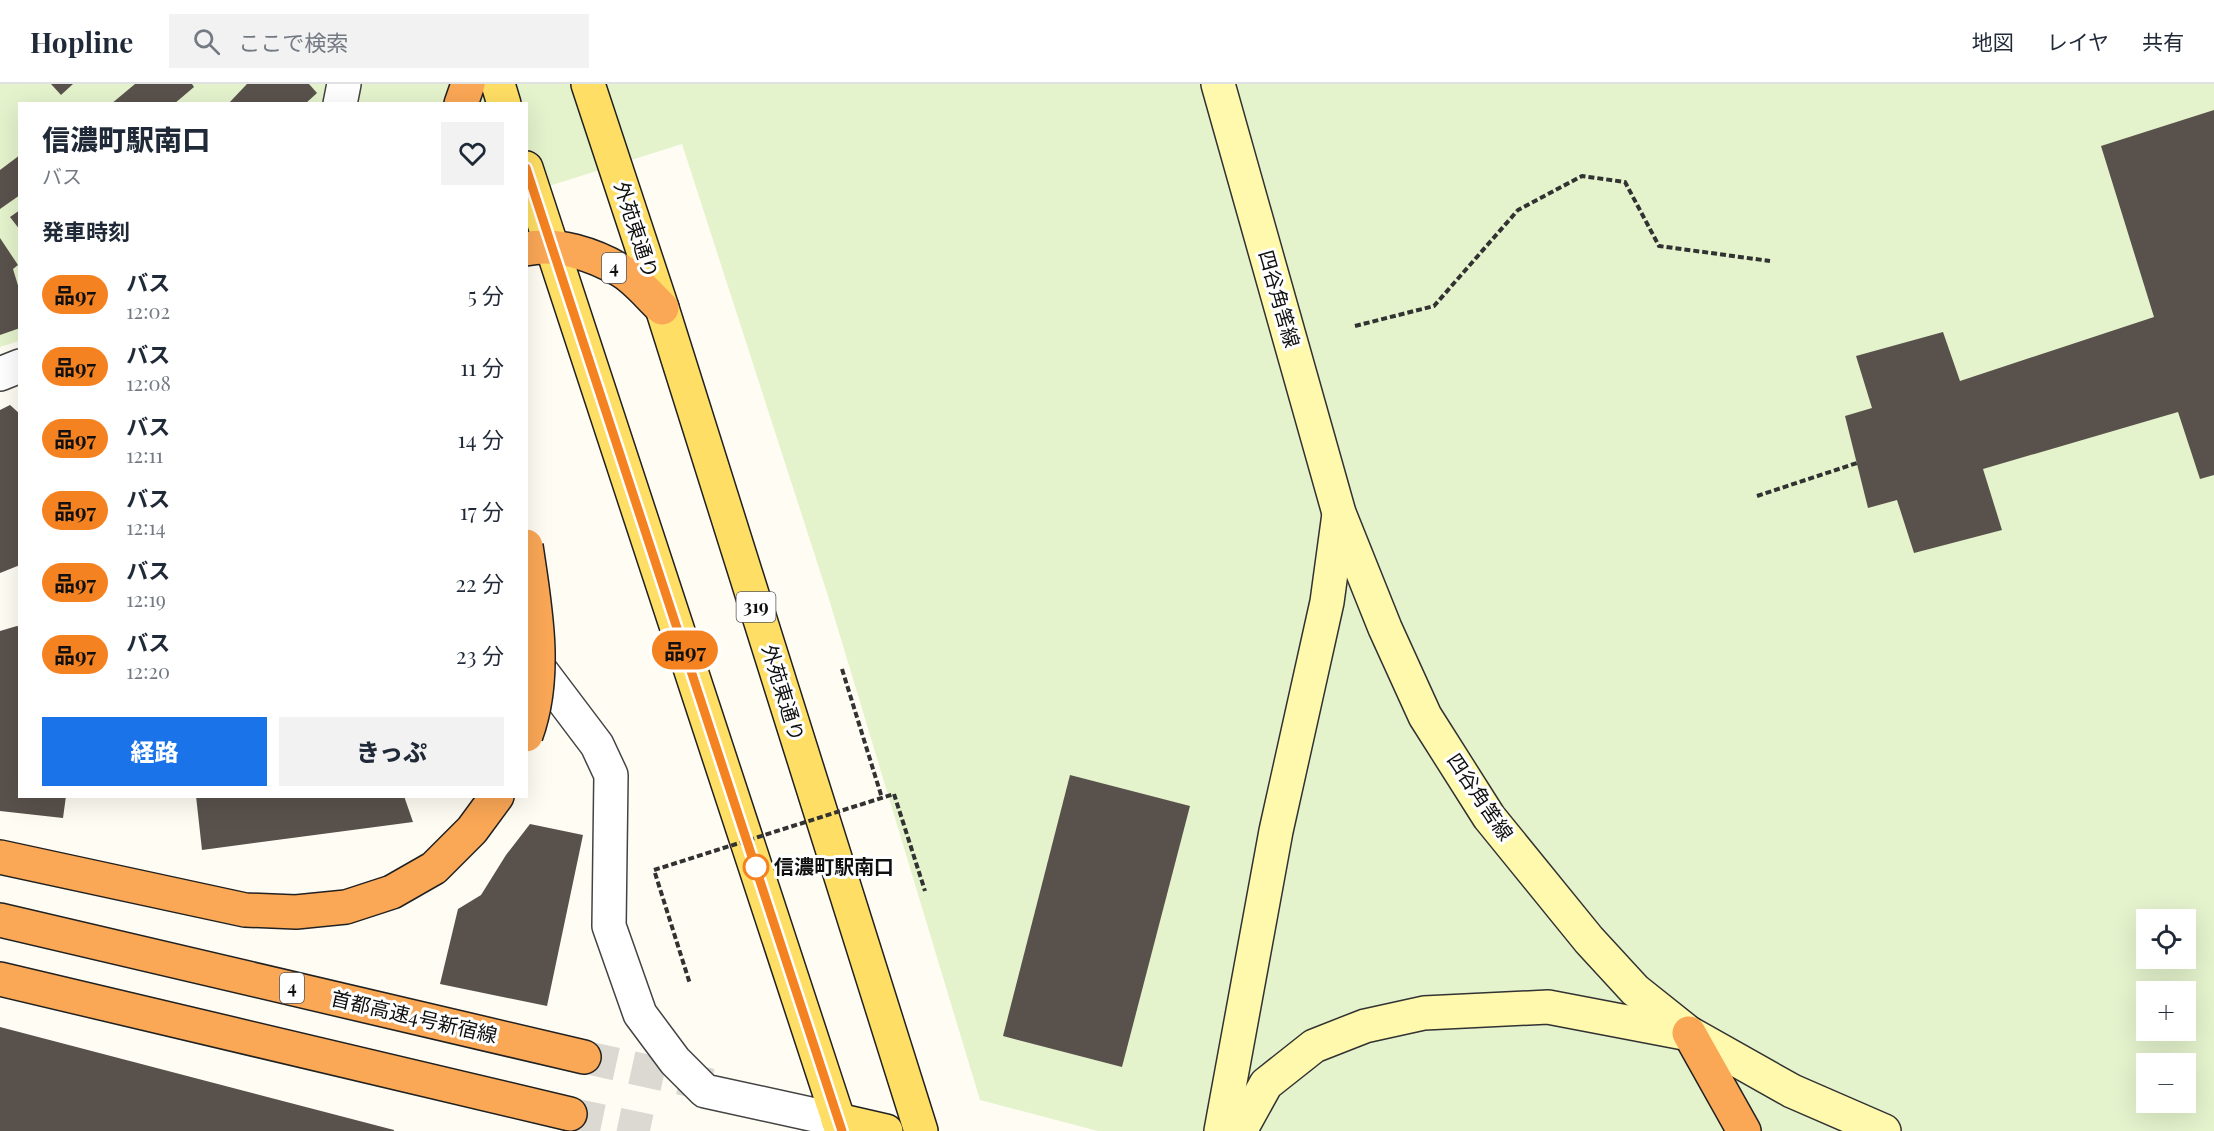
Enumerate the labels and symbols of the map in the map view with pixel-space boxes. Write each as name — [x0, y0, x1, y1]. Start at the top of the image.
street label: 外苑東通り — [609, 178, 666, 281]
street label: 四谷角筈線 — [1254, 247, 1307, 350]
road number: 4 — [602, 253, 626, 283]
road number: 319 — [736, 592, 776, 622]
line badge: 品97 — [650, 630, 720, 670]
street label: 外苑東通り — [757, 641, 812, 744]
street label: 四谷角筈線 — [1442, 747, 1520, 845]
place label: 信濃町駅南口 — [774, 852, 894, 879]
marker: 信濃町駅南口 — [743, 854, 769, 880]
road number: 4 — [280, 973, 304, 1003]
street label: 首都高速4号新宿線 — [329, 983, 500, 1048]

